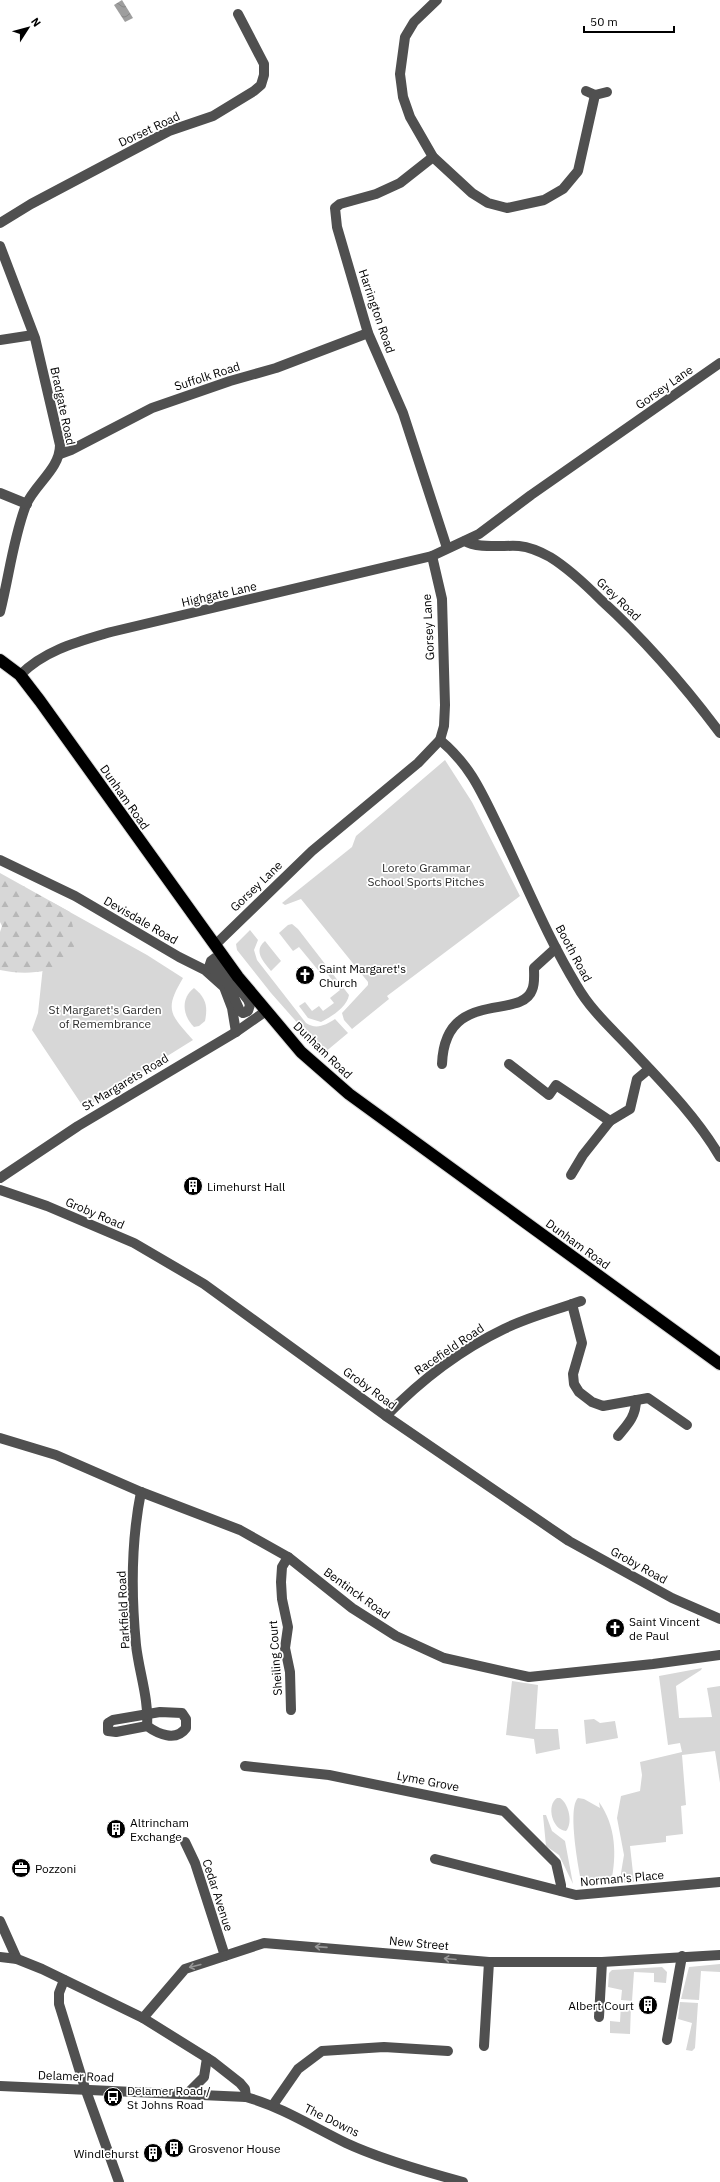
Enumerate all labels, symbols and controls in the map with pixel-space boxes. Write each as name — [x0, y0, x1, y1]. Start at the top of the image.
north arrow — [8, 8, 48, 48]
scale bar — [584, 8, 674, 34]
text: 50 m — [590, 14, 618, 29]
text: N — [28, 15, 44, 29]
street label: Dorset Road — [116, 108, 182, 150]
street label: Harrington Road — [356, 267, 398, 355]
street label: Suffolk Road — [172, 358, 242, 394]
street label: Gorsey Lane — [632, 362, 696, 412]
street label: Bradgate Road — [47, 366, 79, 446]
street label: Grey Road — [594, 574, 644, 624]
street label: Highgate Lane — [180, 578, 258, 610]
street label: Gorsey Lane — [419, 593, 437, 661]
street label: Dunham Road — [97, 762, 153, 832]
street label: Gorsey Lane — [227, 857, 285, 914]
park label: Loreto Grammar School Sports Pitches — [367, 860, 485, 889]
street label: Devisdale Road — [101, 893, 181, 947]
street label: Booth Road — [553, 922, 595, 984]
place label: Saint Margaret's Church — [319, 961, 406, 990]
church icon: Saint Margaret's Church — [294, 964, 316, 986]
park label: St Margaret's Garden of Remembrance — [48, 1002, 162, 1031]
street label: Dunham Road — [291, 1018, 355, 1082]
street label: St Margarets Road — [79, 1050, 171, 1114]
building icon: Limehurst Hall — [182, 1175, 204, 1197]
place label: Limehurst Hall — [207, 1179, 285, 1194]
street label: Groby Road — [63, 1194, 127, 1232]
street label: Dunham Road — [543, 1216, 613, 1272]
street label: Racefield Road — [411, 1320, 487, 1378]
street label: Groby Road — [340, 1363, 400, 1413]
street label: Groby Road — [608, 1543, 670, 1587]
street label: Bentinck Road — [321, 1564, 393, 1622]
street label: Parkfield Road — [113, 1570, 133, 1650]
place label: Saint Vincent de Paul — [629, 1614, 700, 1643]
church icon: Saint Vincent de Paul — [604, 1617, 626, 1639]
street label: Sheiling Court — [265, 1620, 285, 1696]
street label: Lyme Grove — [396, 1768, 461, 1794]
place label: Altrincham Exchange — [130, 1815, 189, 1844]
building icon: Altrincham Exchange — [105, 1818, 127, 1840]
office icon: Pozzoni — [10, 1857, 32, 1879]
street label: Cedar Avenue — [199, 1857, 237, 1933]
place label: Pozzoni — [35, 1861, 76, 1876]
street label: Norman's Place — [579, 1867, 665, 1889]
street label: New Street — [388, 1933, 450, 1953]
one-way arrow — [315, 1944, 328, 1951]
one-way arrow — [444, 1955, 457, 1963]
one-way arrow — [189, 1963, 202, 1971]
building icon: Albert Court — [637, 1994, 659, 2016]
place label: Albert Court — [568, 1998, 634, 2013]
street label: Delamer Road — [38, 2067, 114, 2085]
place label: Delamer Road / St Johns Road — [127, 2083, 211, 2112]
bus stop icon: Delamer Road / St Johns Road — [102, 2086, 124, 2108]
street label: The Downs — [302, 2100, 362, 2140]
building icon: Grosvenor House — [163, 2137, 185, 2159]
place label: Grosvenor House — [188, 2141, 281, 2156]
building icon: Windlehurst — [142, 2142, 164, 2164]
place label: Windlehurst — [74, 2146, 139, 2161]

